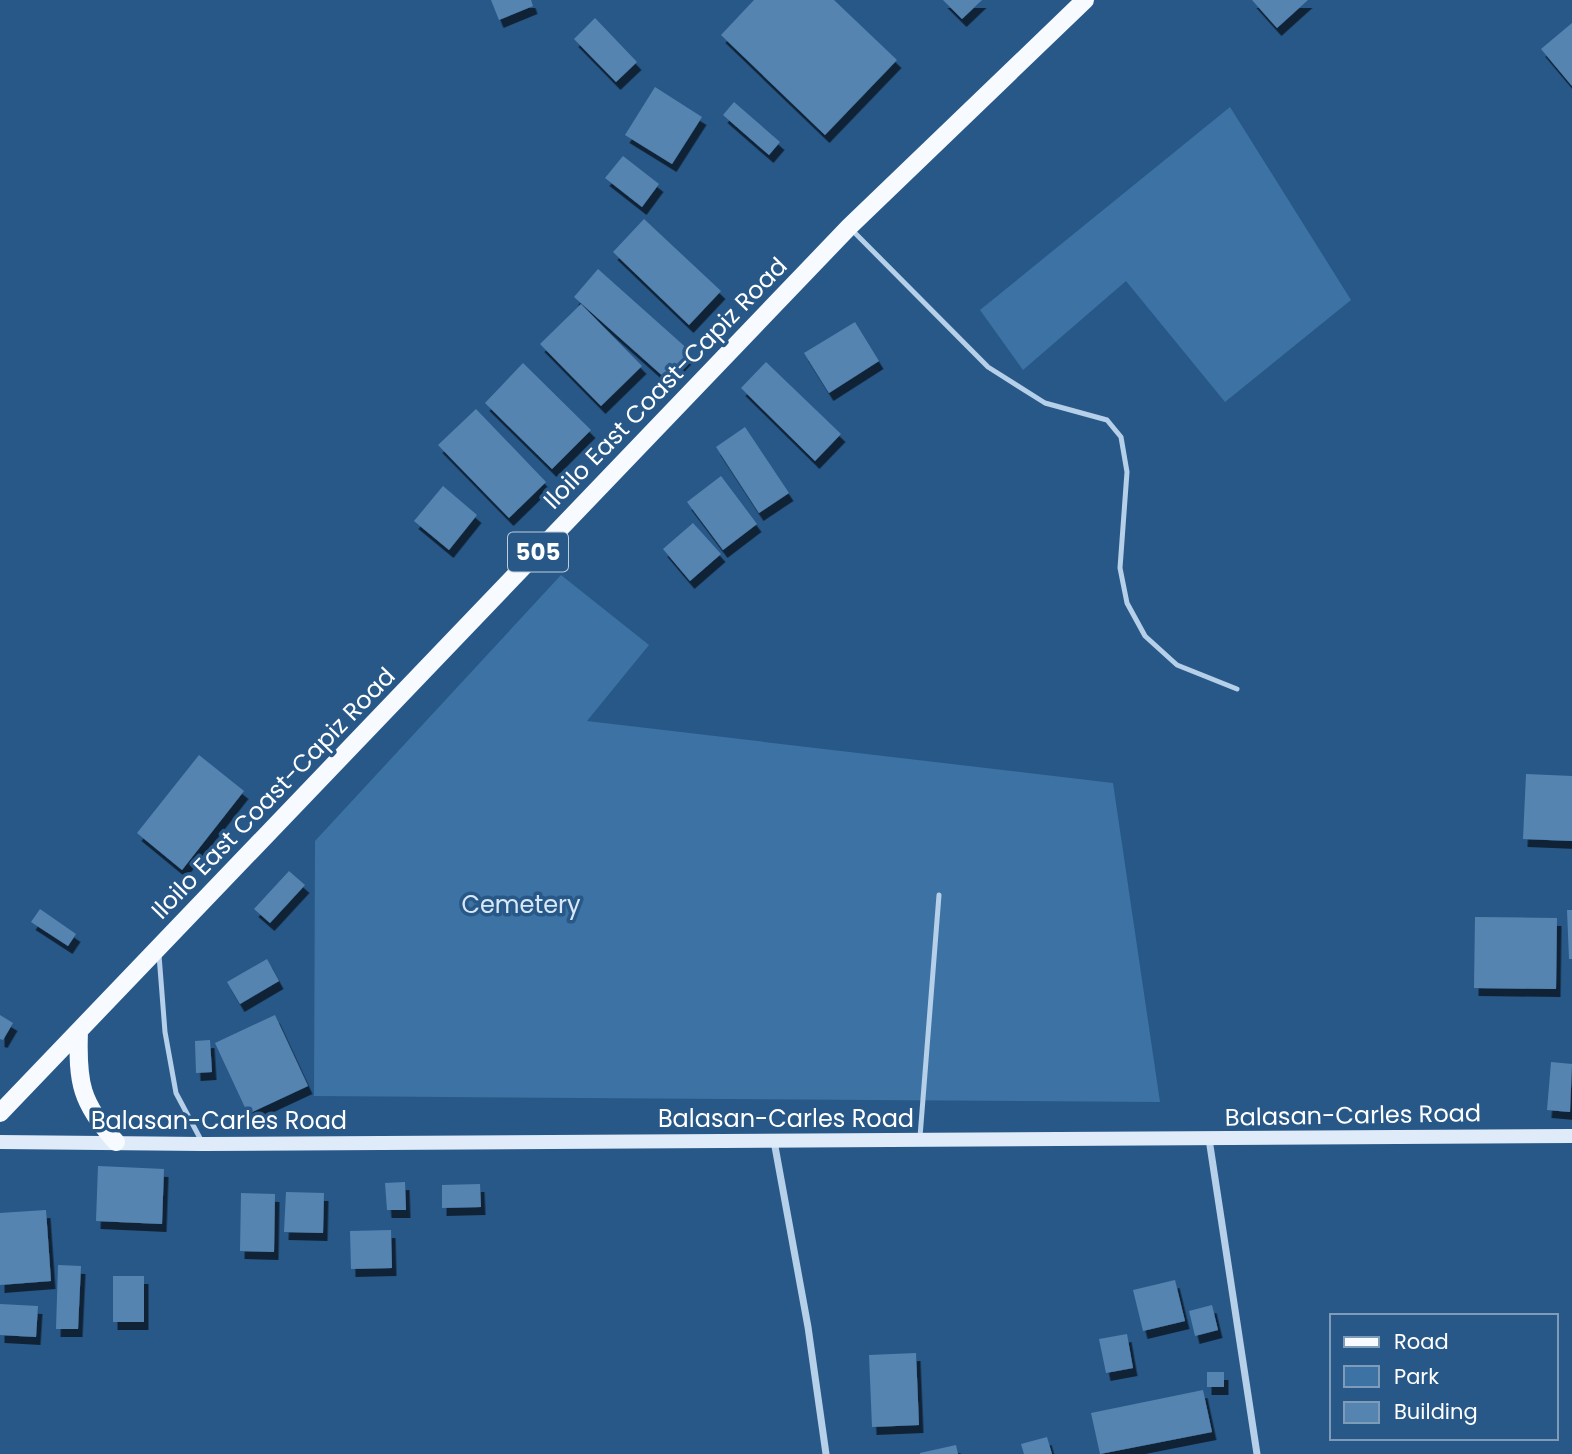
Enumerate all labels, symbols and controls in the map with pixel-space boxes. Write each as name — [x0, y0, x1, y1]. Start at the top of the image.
street label: Iloilo East Coast-Capiz Road — [536, 250, 794, 516]
road number: 505 — [508, 532, 568, 572]
street label: Iloilo East Coast-Capiz Road — [144, 660, 402, 926]
park label: Cemetery — [461, 888, 581, 921]
street label: Balasan-Carles Road — [1225, 1096, 1481, 1134]
street label: Balasan-Carles Road — [658, 1102, 914, 1135]
street label: Balasan-Carles Road — [91, 1104, 347, 1137]
legend — [1330, 1314, 1558, 1440]
text: Road — [1394, 1327, 1449, 1356]
text: Park — [1394, 1362, 1439, 1391]
text: Building — [1394, 1397, 1478, 1426]

